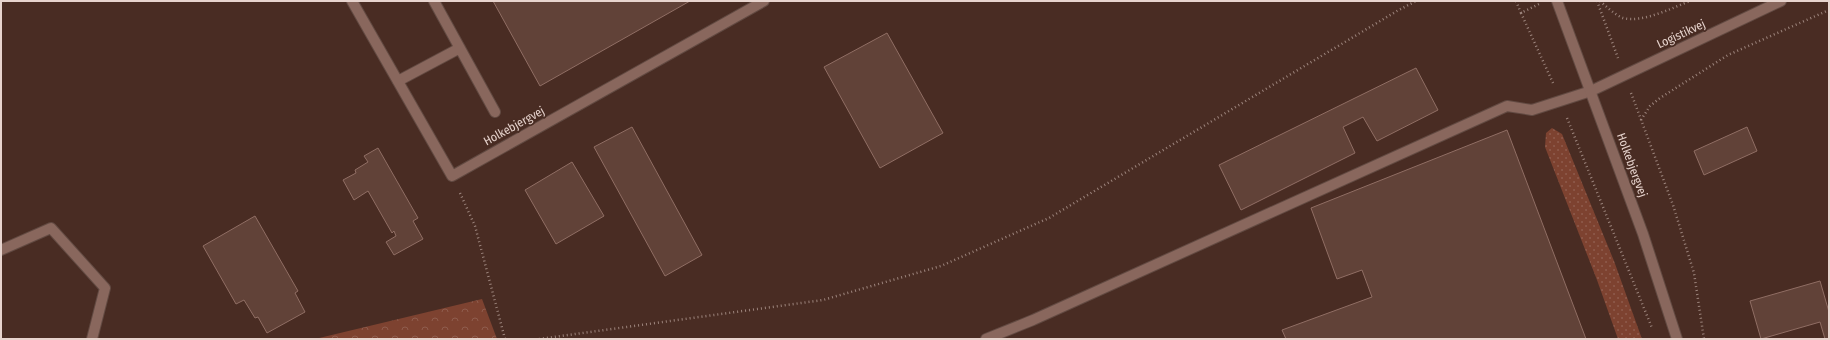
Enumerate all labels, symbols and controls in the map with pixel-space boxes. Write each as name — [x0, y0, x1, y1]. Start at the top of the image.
street label: Logistikvej — [1655, 17, 1707, 51]
street label: Holkebjergvej — [481, 104, 547, 148]
street label: Holkebjergvej — [1614, 131, 1650, 199]

